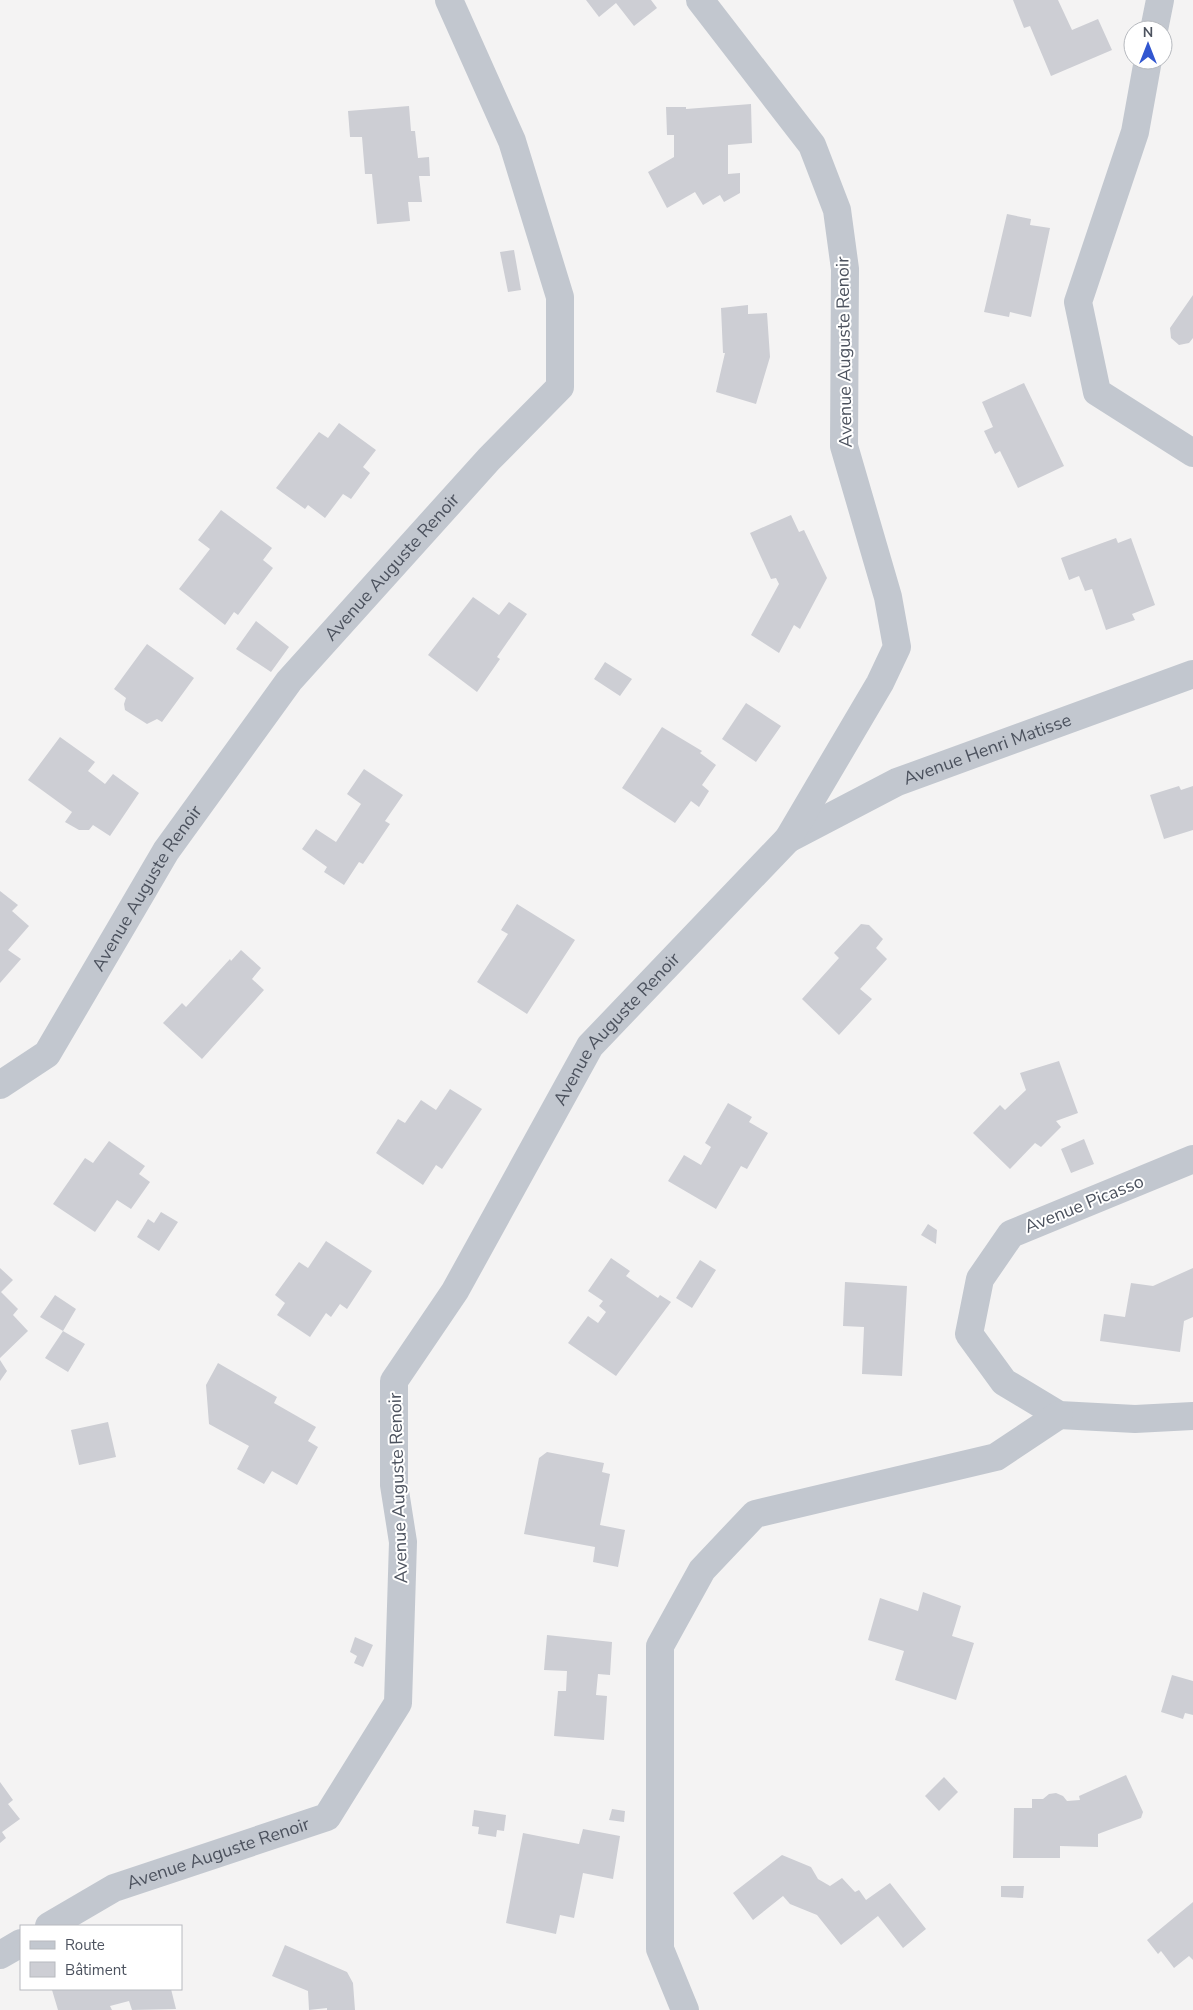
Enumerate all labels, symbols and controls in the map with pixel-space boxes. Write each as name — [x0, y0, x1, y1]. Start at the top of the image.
north arrow — [1123, 20, 1173, 70]
text: N — [1143, 23, 1153, 42]
street label: Avenue Auguste Renoir — [830, 256, 858, 448]
street label: Avenue Auguste Renoir — [319, 487, 465, 646]
street label: Avenue Henri Matisse — [900, 707, 1074, 791]
street label: Avenue Auguste Renoir — [86, 800, 208, 975]
street label: Avenue Auguste Renoir — [548, 947, 686, 1110]
street label: Avenue Picasso — [1021, 1169, 1147, 1239]
street label: Avenue Auguste Renoir — [383, 1392, 413, 1584]
street label: Avenue Auguste Renoir — [124, 1812, 313, 1895]
legend — [20, 1925, 182, 1990]
text: Route — [65, 1935, 105, 1955]
text: Bâtiment — [65, 1960, 127, 1980]

